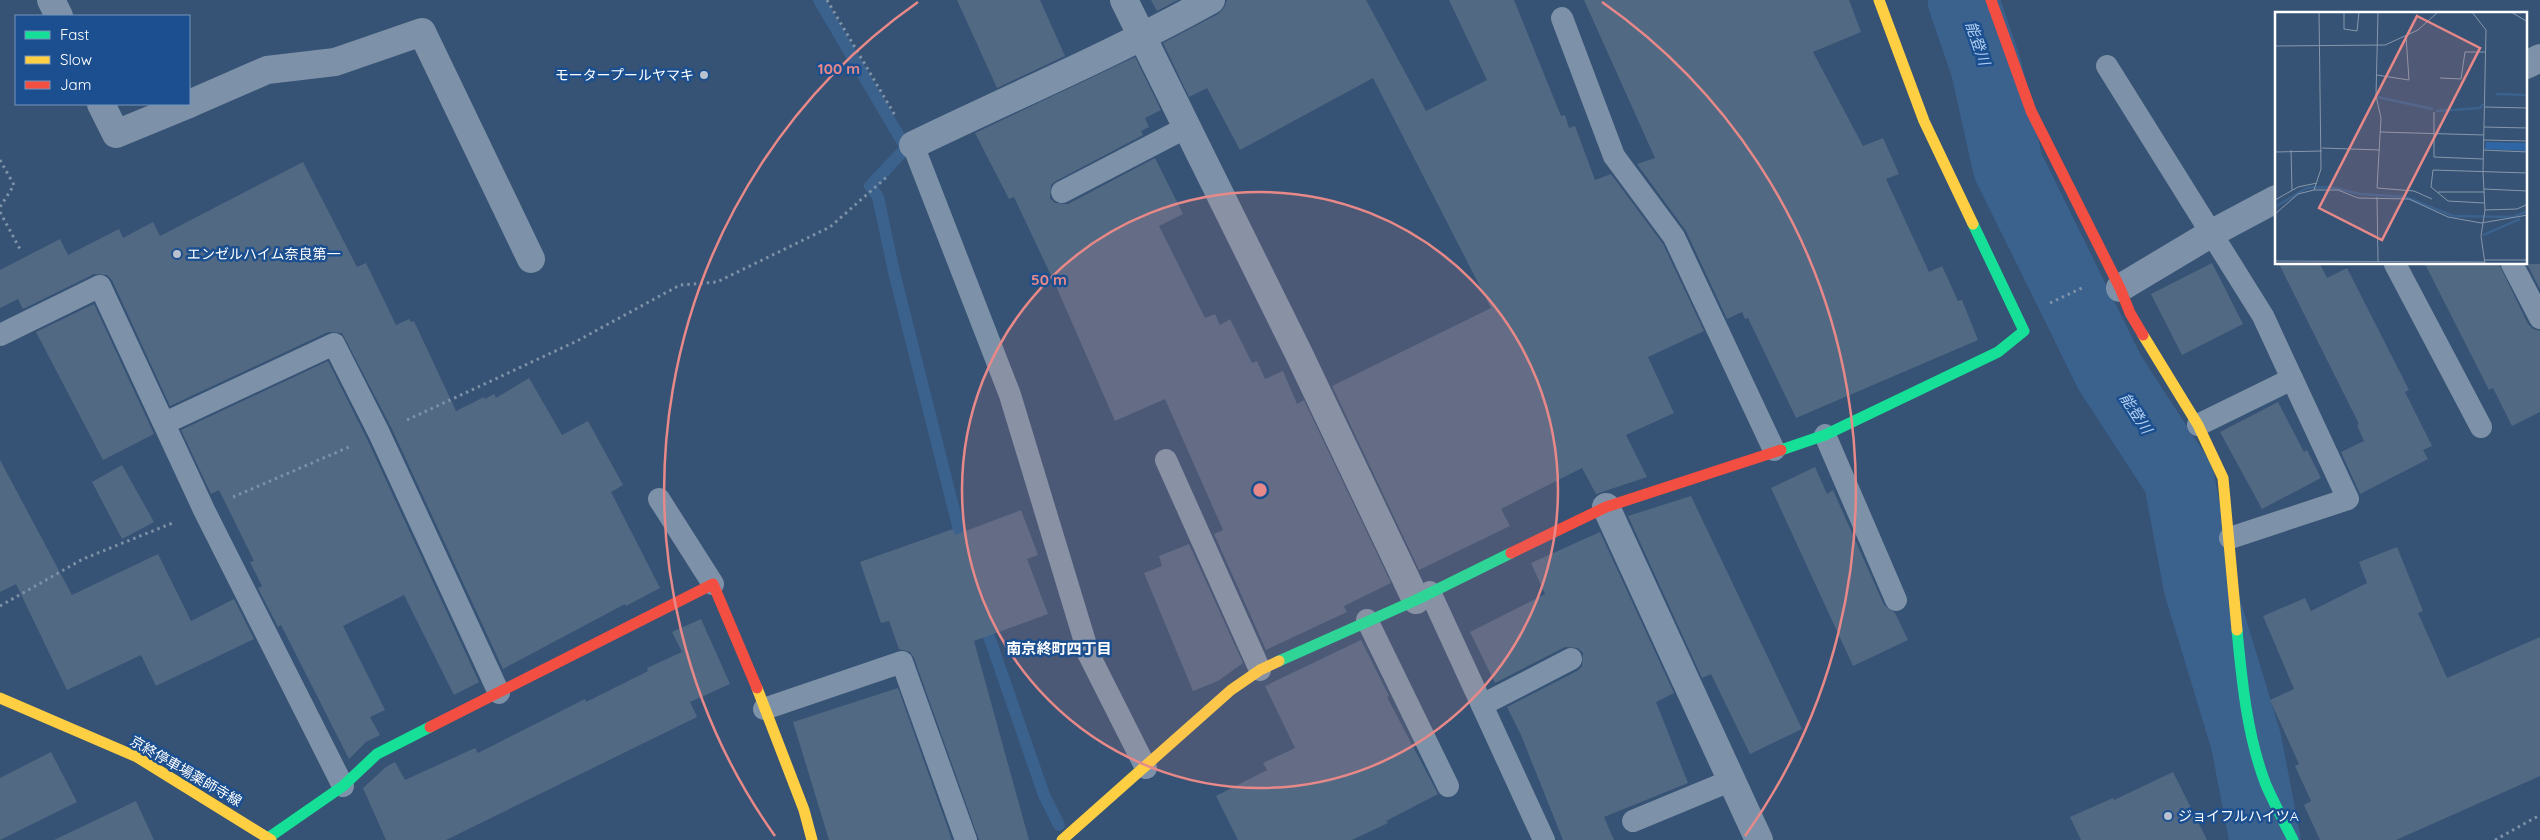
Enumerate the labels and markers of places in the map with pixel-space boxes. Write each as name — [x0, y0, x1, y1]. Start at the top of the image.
place label: モータープールヤマキ — [555, 66, 694, 84]
marker: モータープールヤマキ — [698, 69, 710, 81]
place label: エンゼルハイム奈良第一 — [187, 245, 340, 263]
marker: エンゼルハイム奈良第一 — [171, 248, 183, 260]
centre of rings — [1251, 481, 1269, 499]
place label: ジョイフルハイツA — [2178, 807, 2299, 825]
marker: ジョイフルハイツA — [2162, 810, 2174, 822]

